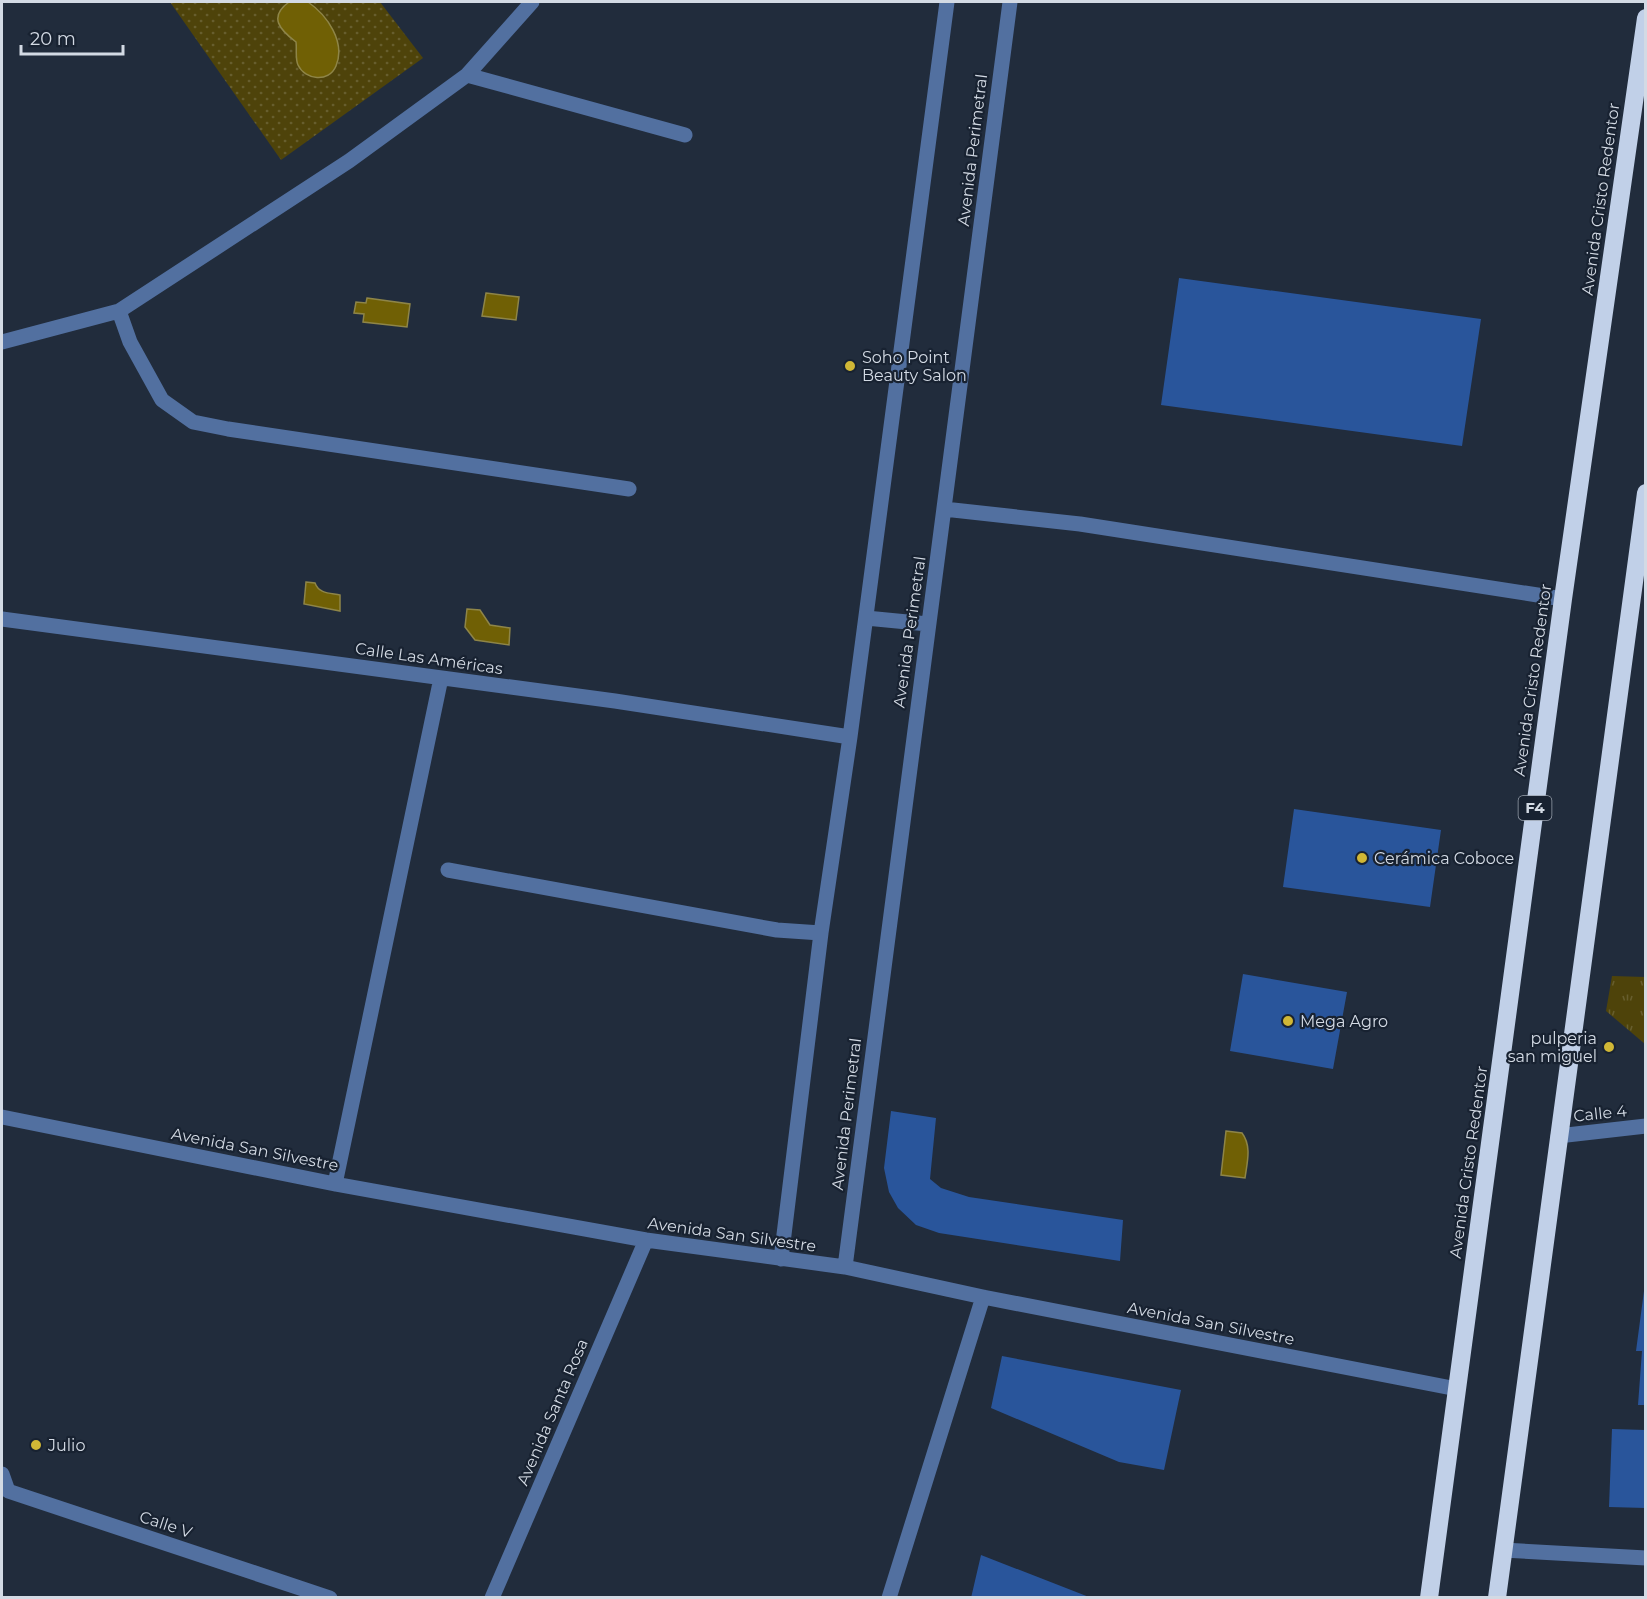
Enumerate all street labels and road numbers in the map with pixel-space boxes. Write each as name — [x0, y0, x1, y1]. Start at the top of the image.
street label: Avenida Perimetral — [954, 73, 991, 227]
street label: Avenida Cristo Redentor — [1578, 102, 1623, 297]
street label: Avenida Perimetral — [889, 555, 930, 709]
street label: Avenida Cristo Redentor — [1510, 583, 1555, 778]
street label: Calle Las Américas — [354, 639, 504, 678]
road number: F4 — [1518, 796, 1552, 820]
street label: Avenida Perimetral — [828, 1037, 865, 1191]
street label: Avenida Cristo Redentor — [1446, 1065, 1491, 1260]
street label: Calle 4 — [1572, 1101, 1628, 1126]
street label: Avenida San Silvestre — [170, 1124, 340, 1175]
street label: Avenida San Silvestre — [647, 1213, 817, 1256]
street label: Avenida San Silvestre — [1126, 1298, 1296, 1349]
street label: Avenida Santa Rosa — [513, 1336, 592, 1488]
street label: Calle V — [137, 1507, 195, 1542]

